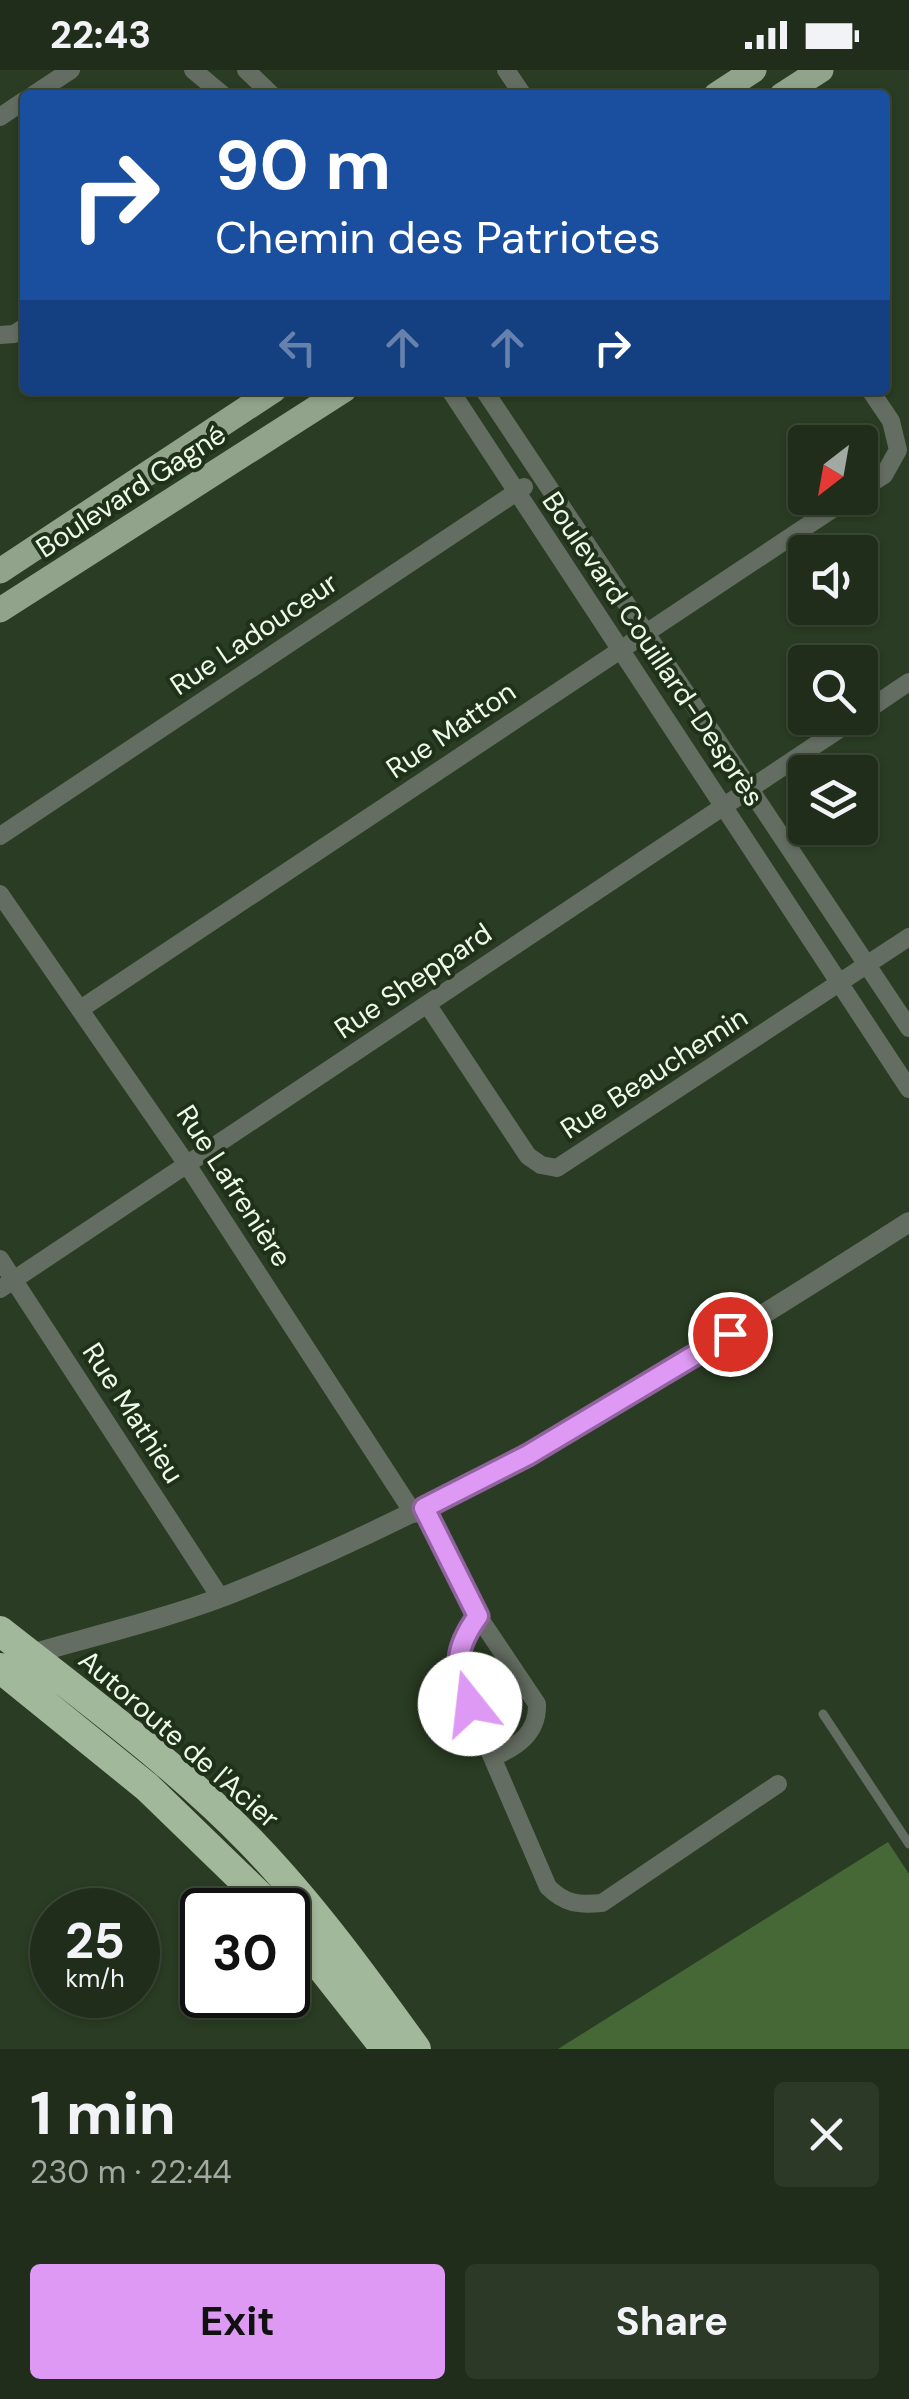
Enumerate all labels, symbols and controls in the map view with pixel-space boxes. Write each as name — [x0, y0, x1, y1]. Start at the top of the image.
text: 22:43 — [50, 10, 151, 60]
text: 90 m — [215, 120, 391, 211]
icon: right — [50, 130, 180, 260]
text: Chemin des Patriotes — [215, 208, 661, 267]
icon: left — [270, 320, 325, 375]
icon: ahead — [375, 320, 430, 375]
icon: ahead — [480, 320, 535, 375]
icon: right — [585, 320, 640, 375]
street label: Boulevard Gagné — [29, 416, 233, 566]
north arrow — [788, 425, 878, 515]
map controls — [788, 425, 878, 845]
street label: Boulevard Couillard-Desprès — [534, 485, 772, 813]
button: sound — [788, 535, 878, 625]
street label: Rue Ladouceur — [163, 564, 345, 704]
button: search — [788, 645, 878, 735]
street label: Rue Matton — [379, 673, 523, 787]
button: layers — [788, 755, 878, 845]
street label: Rue Sheppard — [327, 915, 499, 1047]
street label: Rue Beauchemin — [553, 999, 755, 1147]
street label: Rue Lafrenière — [168, 1098, 300, 1274]
pin — [688, 1292, 773, 1377]
icon: arrive — [703, 1307, 758, 1362]
street label: Rue Mathieu — [74, 1336, 192, 1490]
street label: Autoroute de l'Acier — [71, 1641, 287, 1837]
position arrow — [418, 1652, 522, 1756]
speed limit sign: 30 — [180, 1888, 310, 2018]
text: 25 — [65, 1908, 125, 1974]
text: km/h — [65, 1962, 125, 1995]
text: 1 min — [30, 2074, 176, 2153]
button: close — [774, 2082, 879, 2187]
text: 230 m · 22:44 — [30, 2151, 232, 2193]
button: Exit — [30, 2264, 445, 2379]
button: Share — [465, 2264, 879, 2379]

